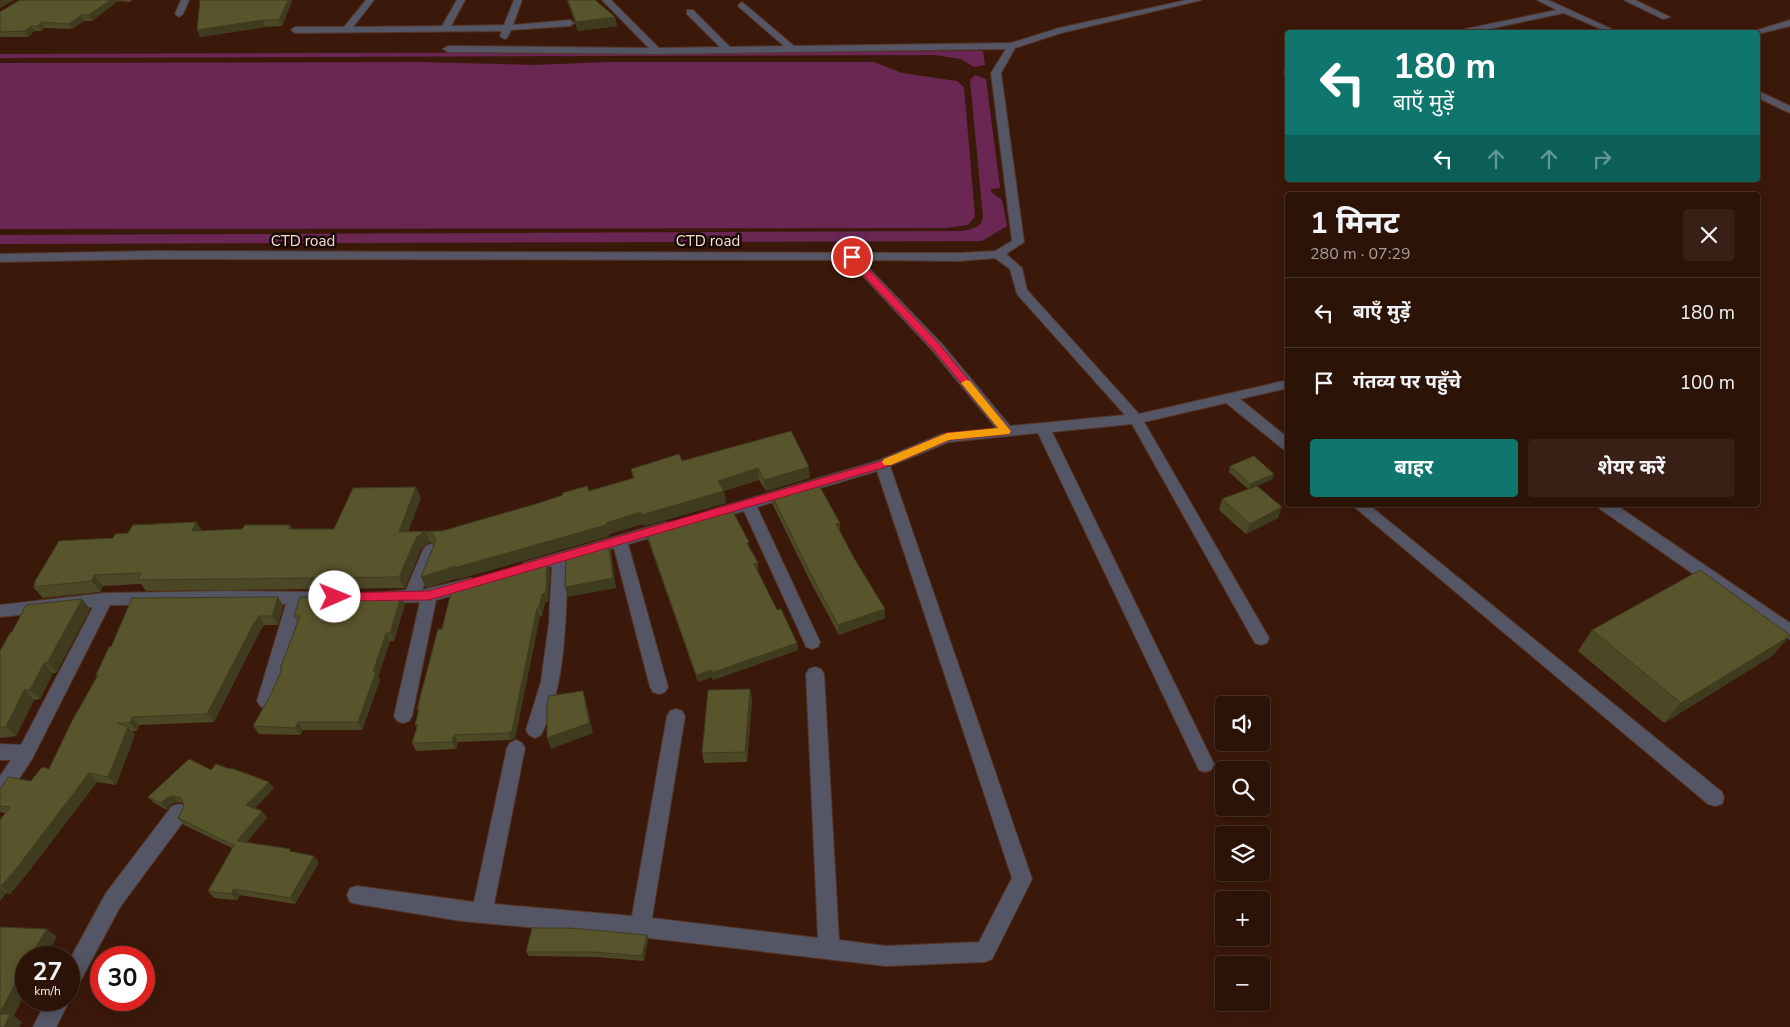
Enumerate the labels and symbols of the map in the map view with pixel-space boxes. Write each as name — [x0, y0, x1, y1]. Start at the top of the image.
street label: CTD road — [271, 231, 335, 251]
street label: CTD road — [676, 231, 740, 251]
pin — [831, 236, 873, 278]
position arrow — [308, 570, 360, 622]
speed limit sign: 30 — [90, 946, 155, 1011]

